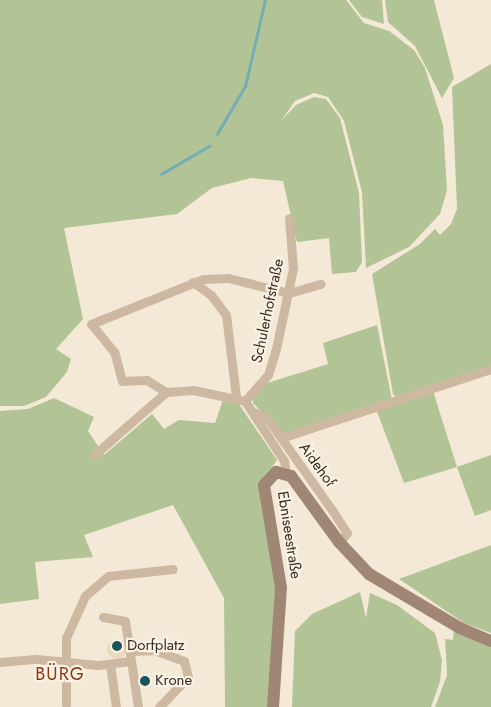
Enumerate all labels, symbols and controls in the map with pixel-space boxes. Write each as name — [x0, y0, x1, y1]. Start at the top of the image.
street label: Schulerhofstraße — [248, 257, 288, 365]
street label: Aidehof — [295, 439, 339, 491]
street label: Ebniseestraße — [273, 490, 305, 580]
place label: Dorfplatz — [127, 637, 185, 655]
marker: Dorfplatz — [111, 640, 123, 652]
district label: BÜRG — [35, 663, 85, 685]
place label: Krone — [155, 672, 192, 690]
marker: Krone — [139, 675, 151, 687]

